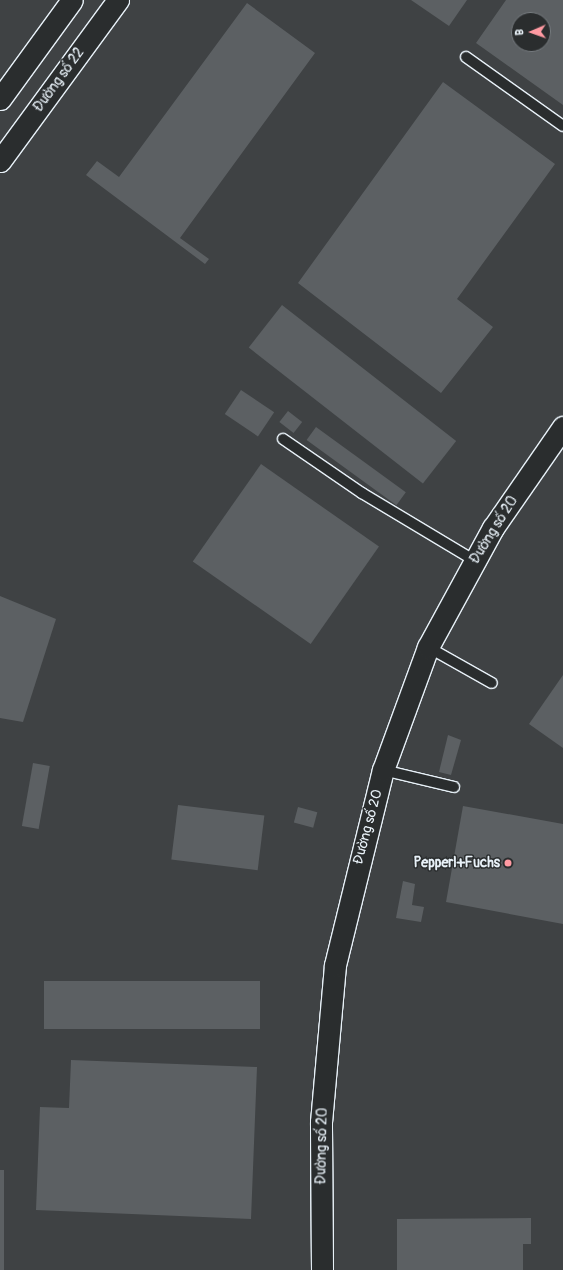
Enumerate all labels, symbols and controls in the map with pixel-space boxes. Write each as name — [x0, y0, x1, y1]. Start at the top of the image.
north arrow — [511, 12, 551, 52]
text: B — [513, 29, 526, 36]
street label: Đường số 22 — [30, 45, 88, 115]
street label: Đường số 20 — [466, 493, 522, 567]
street label: Đường số 20 — [350, 788, 386, 866]
place label: Pepperl+Fuchs — [414, 855, 500, 871]
marker: Pepperl+Fuchs — [503, 858, 513, 868]
street label: Đường số 20 — [313, 1107, 331, 1185]

